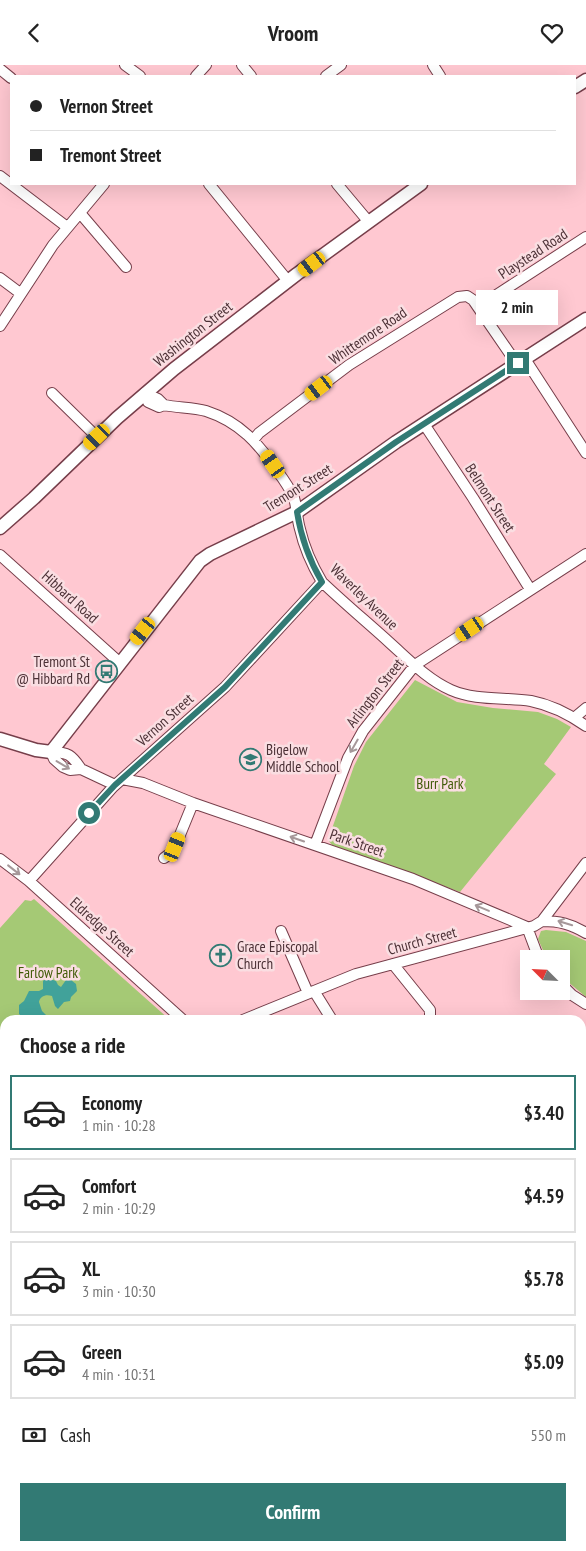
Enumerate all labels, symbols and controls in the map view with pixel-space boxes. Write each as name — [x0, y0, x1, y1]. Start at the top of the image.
icon: back — [20, 19, 48, 47]
text: Vroom — [268, 19, 318, 47]
icon: heart — [538, 19, 566, 47]
text: Vernon Street — [60, 94, 153, 118]
text: Tremont Street — [60, 143, 161, 167]
street label: Playstead Road — [495, 224, 571, 283]
car — [295, 249, 328, 279]
callout: 2 min — [477, 291, 559, 325]
street label: Washington Street — [149, 297, 236, 370]
text: 2 min — [501, 297, 533, 317]
street label: Whittemore Road — [325, 303, 410, 369]
route end — [507, 352, 529, 374]
car — [302, 373, 335, 403]
car — [80, 421, 113, 453]
car — [258, 447, 287, 481]
street label: Tremont Street — [260, 459, 335, 516]
street label: Belmont Street — [461, 460, 520, 536]
street label: Waverley Avenue — [326, 560, 402, 634]
street label: Hibbard Road — [38, 566, 103, 627]
car — [453, 614, 486, 644]
car — [127, 615, 158, 647]
place label: Tremont St @ Hibbard Rd — [16, 652, 90, 688]
street label: Arlington Street — [342, 654, 407, 731]
bus stop icon: Tremont St @ Hibbard Rd — [94, 659, 118, 683]
street label: Vernon Street — [131, 689, 197, 751]
one-way arrow — [349, 738, 359, 752]
place label: Bigelow Middle School — [266, 740, 340, 776]
school or university icon: Bigelow Middle School — [238, 747, 262, 771]
one-way arrow — [55, 761, 69, 771]
park label: Burr Park — [416, 774, 464, 793]
route start — [78, 802, 100, 824]
street label: Park Street — [328, 824, 387, 861]
car — [162, 830, 187, 864]
one-way arrow — [290, 834, 306, 843]
one-way arrow — [7, 865, 21, 875]
street label: Eldredge Street — [66, 893, 138, 961]
one-way arrow — [475, 903, 490, 913]
one-way arrow — [557, 918, 573, 928]
street label: Church Street — [385, 922, 458, 959]
place label: Grace Episcopal Church — [237, 937, 318, 973]
church icon: Grace Episcopal Church — [209, 944, 233, 968]
north arrow — [520, 950, 570, 1000]
map controls — [520, 950, 570, 1000]
park label: Farlow Park — [18, 963, 78, 982]
text: Choose a ride — [20, 1031, 125, 1059]
icon: car — [22, 1090, 67, 1135]
text: Economy — [82, 1091, 142, 1115]
text: $3.40 — [524, 1101, 564, 1125]
text: 1 min · 10:28 — [82, 1115, 156, 1135]
icon: car — [22, 1173, 67, 1218]
text: Comfort — [82, 1174, 136, 1198]
text: $4.59 — [524, 1184, 564, 1208]
text: 2 min · 10:29 — [82, 1198, 156, 1218]
icon: car — [22, 1256, 67, 1301]
text: XL — [82, 1257, 100, 1281]
text: $5.78 — [524, 1267, 564, 1291]
text: 3 min · 10:30 — [82, 1281, 156, 1301]
icon: car — [22, 1339, 67, 1384]
text: Green — [82, 1340, 122, 1364]
text: $5.09 — [524, 1350, 564, 1374]
text: 4 min · 10:31 — [82, 1364, 156, 1384]
icon: cash — [20, 1421, 48, 1449]
text: Cash — [60, 1423, 91, 1447]
text: 550 m — [531, 1425, 566, 1445]
button: Confirm — [20, 1483, 566, 1541]

